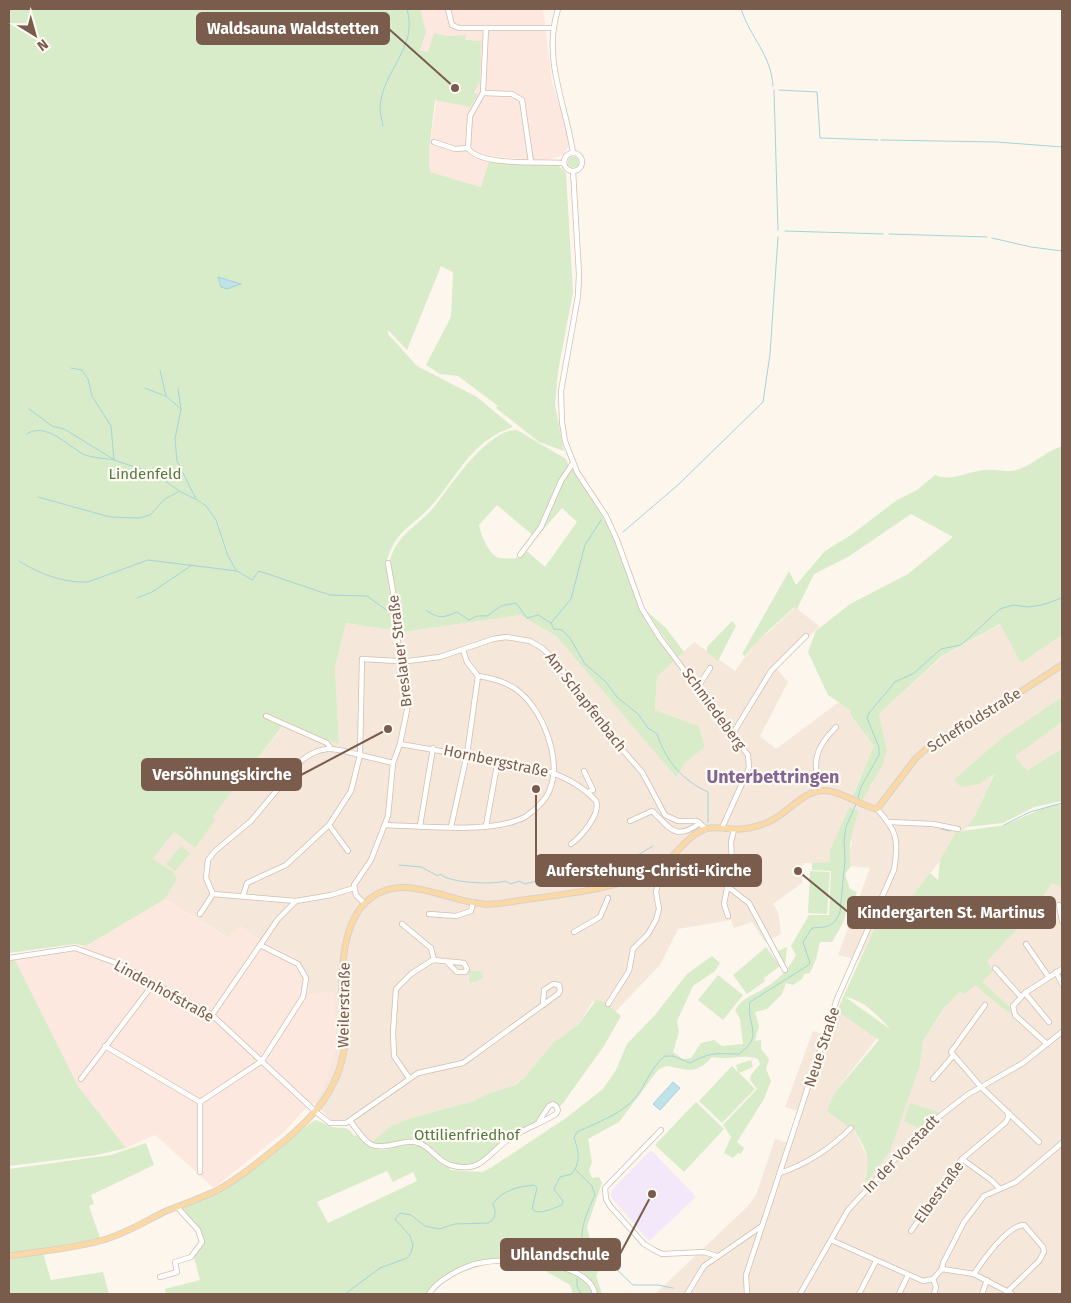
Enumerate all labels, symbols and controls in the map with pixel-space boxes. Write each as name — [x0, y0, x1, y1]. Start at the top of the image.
north arrow — [10, 10, 60, 60]
callout: Waldsauna Waldstetten — [197, 13, 389, 44]
text: Waldsauna Waldstetten — [207, 19, 379, 38]
text: N — [34, 35, 51, 55]
park label: Lindenfeld — [109, 465, 181, 483]
street label: Breslauer Straße — [384, 594, 416, 708]
street label: Am Schapfenbach — [542, 649, 630, 755]
street label: Schmiedeberg — [678, 664, 750, 754]
street label: Scheffoldstraße — [924, 684, 1024, 756]
street label: Hornbergstraße — [442, 741, 550, 781]
callout: Versöhnungskirche — [142, 759, 301, 790]
text: Versöhnungskirche — [151, 765, 292, 784]
district label: Unterbettringen — [707, 766, 839, 788]
callout: Auferstehung-Christi-Kirche — [536, 855, 761, 886]
text: Auferstehung-Christi-Kirche — [546, 861, 752, 880]
callout: Kindergarten St. Martinus — [848, 897, 1055, 928]
text: Kindergarten St. Martinus — [857, 903, 1045, 922]
street label: Lindenhofstraße — [111, 956, 217, 1026]
street label: Weilerstraße — [334, 962, 354, 1048]
street label: Neue Straße — [801, 1005, 843, 1089]
street label: In der Vorstadt — [859, 1111, 943, 1197]
park label: Ottilienfriedhof — [414, 1126, 521, 1144]
street label: Elbestraße — [910, 1157, 968, 1227]
callout: Uhlandschule — [501, 1239, 620, 1270]
text: Uhlandschule — [510, 1245, 610, 1264]

